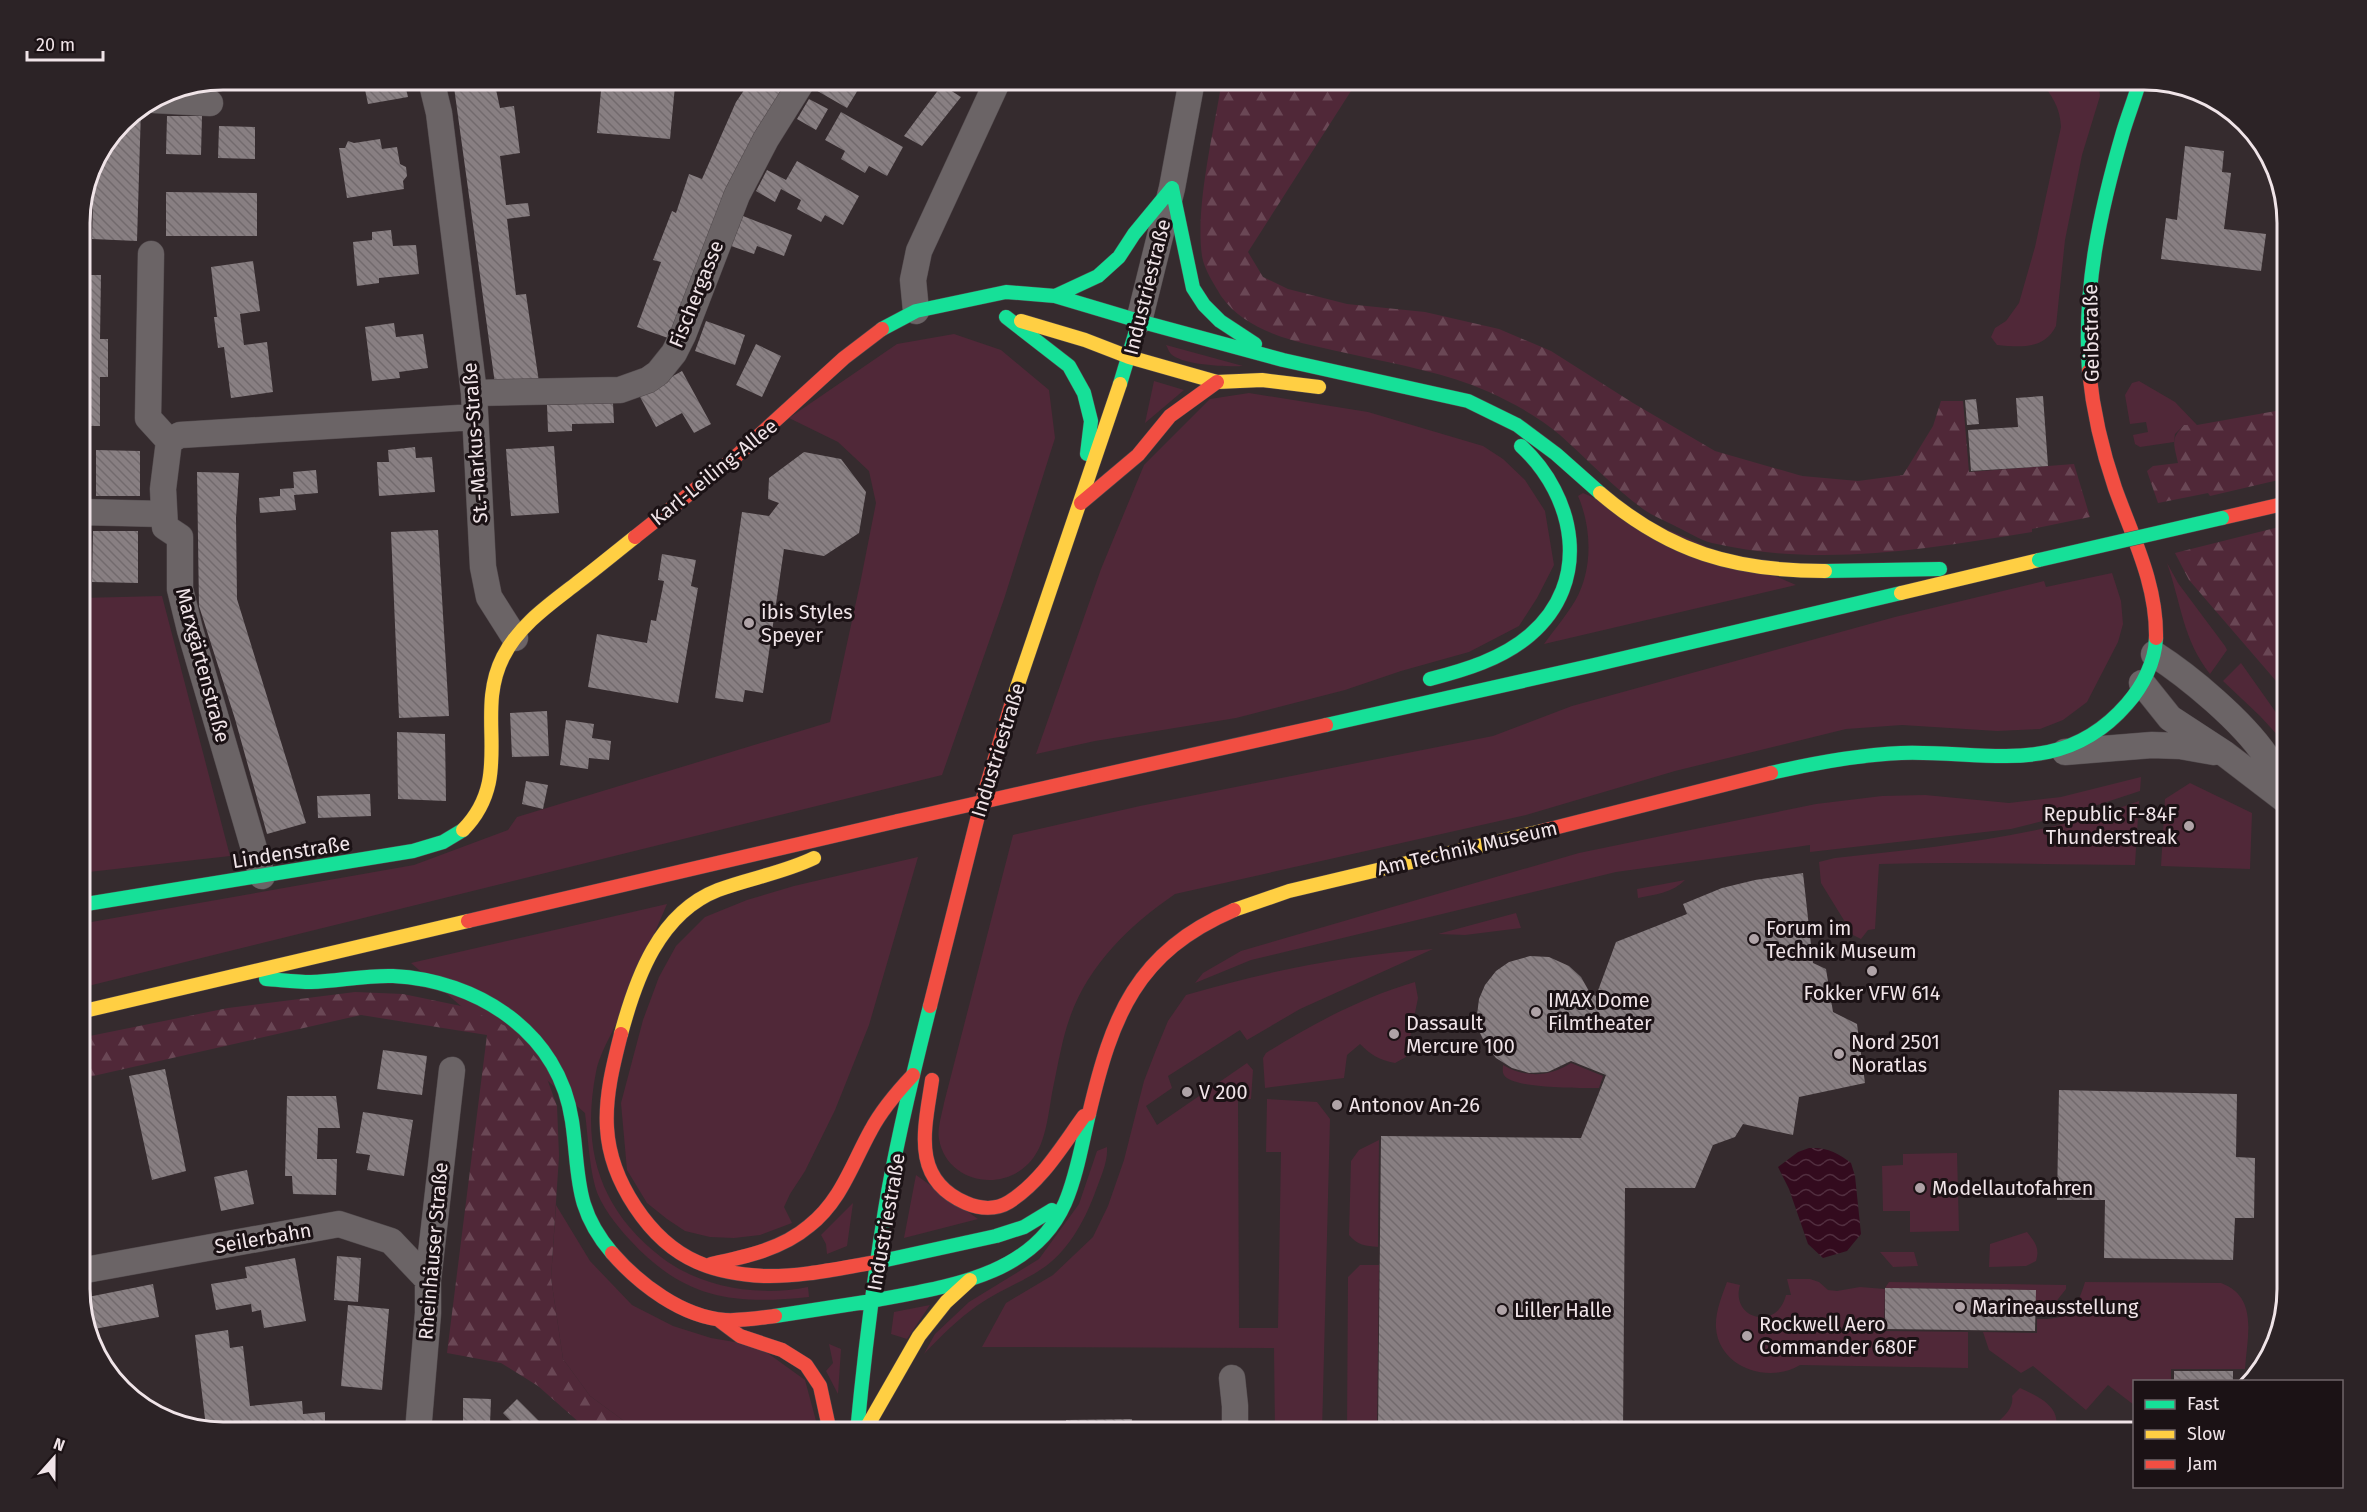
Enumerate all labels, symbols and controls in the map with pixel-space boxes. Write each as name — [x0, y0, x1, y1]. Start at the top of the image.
scale bar — [27, 24, 104, 62]
text: 20 m — [36, 34, 75, 56]
street label: Industriestraße — [1119, 217, 1175, 357]
street label: Fischergasse — [664, 237, 728, 351]
street label: Geibstraße — [2078, 284, 2104, 382]
street label: St.-Markus-Straße — [457, 362, 493, 524]
street label: Karl-Leiling-Allee — [646, 414, 782, 530]
street label: Marxgärtenstraße — [171, 585, 235, 745]
place label: ibis Styles Speyer — [761, 600, 853, 647]
marker: ibis Styles Speyer — [742, 616, 756, 630]
street label: Industriestraße — [966, 680, 1030, 820]
place label: Republic F-84F Thunderstreak — [2043, 802, 2178, 849]
street label: Am Technik Museum — [1374, 816, 1560, 880]
marker: Republic F-84F Thunderstreak — [2182, 819, 2196, 833]
street label: Lindenstraße — [230, 831, 352, 873]
place label: Forum im Technik Museum — [1766, 916, 1917, 963]
marker: Forum im Technik Museum — [1747, 932, 1761, 946]
marker: Fokker VFW 614 — [1865, 964, 1879, 978]
place label: Fokker VFW 614 — [1804, 981, 1941, 1005]
place label: IMAX Dome Filmtheater — [1548, 988, 1652, 1035]
marker: IMAX Dome Filmtheater — [1529, 1005, 1543, 1019]
place label: Dassault Mercure 100 — [1406, 1011, 1515, 1058]
marker: Dassault Mercure 100 — [1387, 1027, 1401, 1041]
place label: Nord 2501 Noratlas — [1851, 1030, 1940, 1077]
marker: Nord 2501 Noratlas — [1832, 1047, 1846, 1061]
place label: V 200 — [1199, 1080, 1248, 1104]
marker: V 200 — [1180, 1085, 1194, 1099]
place label: Antonov An-26 — [1349, 1093, 1480, 1117]
marker: Antonov An-26 — [1330, 1098, 1344, 1112]
street label: Industriestraße — [862, 1151, 910, 1293]
street label: Rheinhäuser Straße — [413, 1161, 453, 1341]
place label: Modellautofahren — [1932, 1176, 2093, 1200]
marker: Modellautofahren — [1913, 1181, 1927, 1195]
street label: Seilerbahn — [213, 1218, 313, 1258]
place label: Marineausstellung — [1972, 1295, 2139, 1319]
place label: Liller Halle — [1514, 1298, 1612, 1322]
marker: Marineausstellung — [1953, 1300, 1967, 1314]
marker: Liller Halle — [1495, 1303, 1509, 1317]
place label: Rockwell Aero Commander 680F — [1759, 1312, 1917, 1359]
marker: Rockwell Aero Commander 680F — [1740, 1329, 1754, 1343]
legend — [2133, 1380, 2343, 1488]
text: Fast — [2187, 1393, 2220, 1415]
text: Slow — [2187, 1423, 2226, 1445]
north arrow — [24, 1428, 84, 1488]
text: N — [51, 1434, 68, 1455]
text: Jam — [2187, 1453, 2218, 1475]

